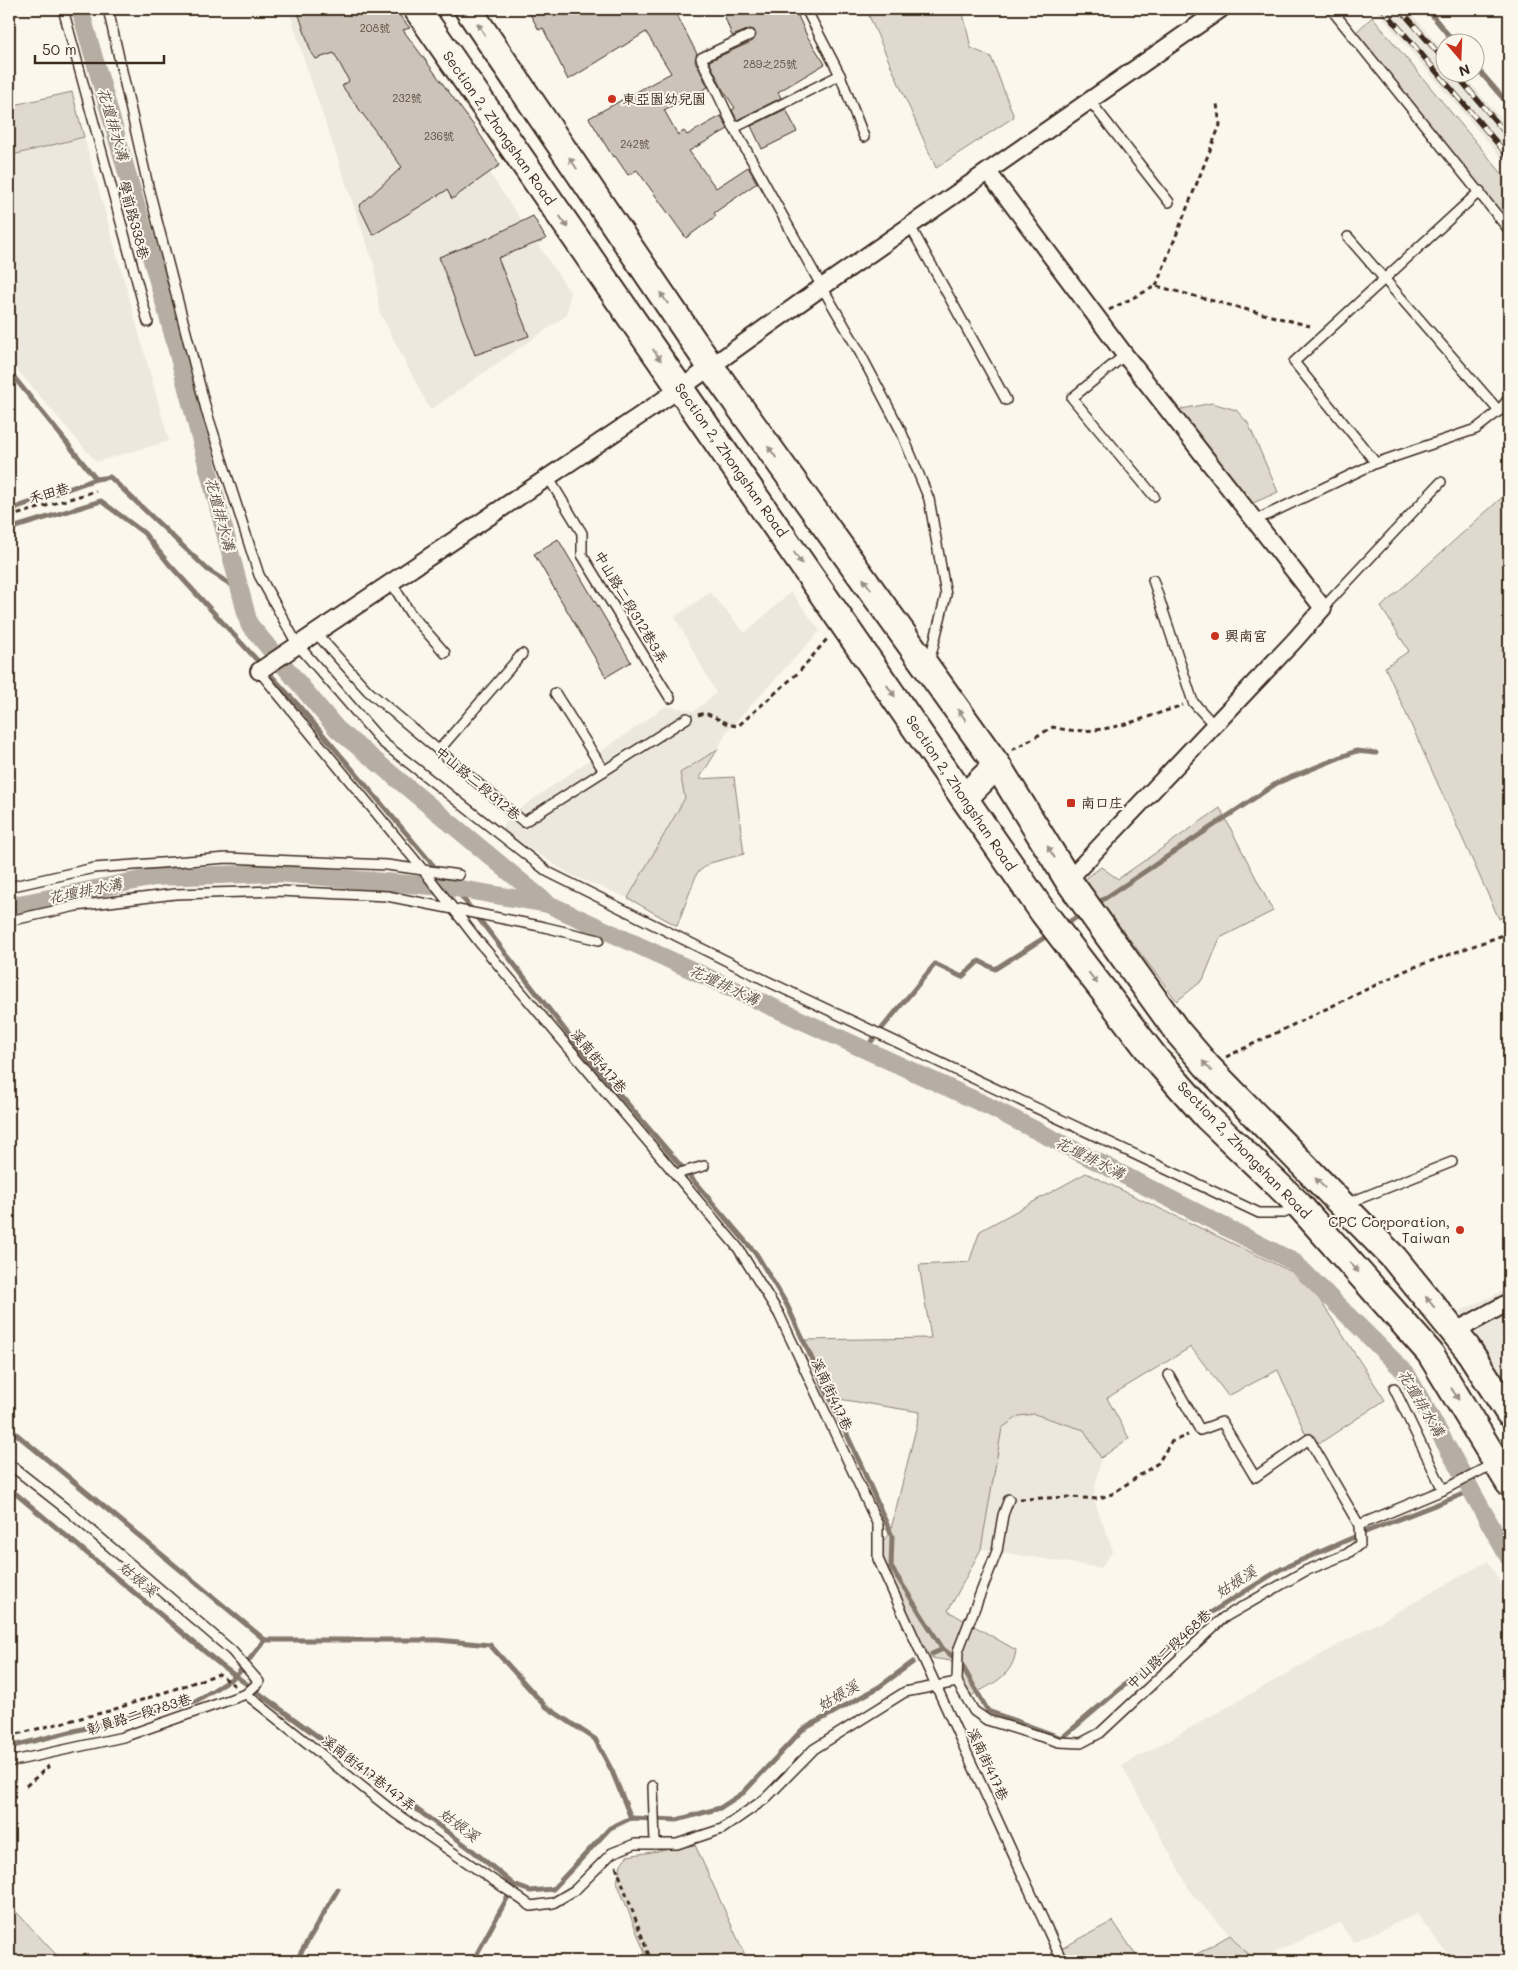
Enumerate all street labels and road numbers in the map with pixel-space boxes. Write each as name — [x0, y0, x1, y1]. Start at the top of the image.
street label: Section 2, Zhongshan Road — [439, 47, 560, 209]
street label: 學前路338巷 — [115, 178, 154, 262]
street label: Section 2, Zhongshan Road — [671, 379, 792, 541]
street label: 禾田巷 — [26, 477, 73, 507]
street label: 中山路二段312巷3弄 — [590, 547, 673, 667]
street label: Section 2, Zhongshan Road — [902, 711, 1021, 875]
street label: 中山路二段312巷 — [432, 741, 526, 825]
street label: 溪南街417巷 — [567, 1025, 632, 1098]
street label: Section 2, Zhongshan Road — [1174, 1077, 1315, 1223]
street label: 溪南街417巷 — [807, 1354, 858, 1434]
street label: 中山路二段468巷 — [1122, 1604, 1216, 1693]
street label: 彰員路二段783巷 — [84, 1688, 194, 1738]
street label: 溪南街417巷 — [963, 1724, 1014, 1804]
street label: 溪南街417巷147弄 — [318, 1730, 420, 1815]

